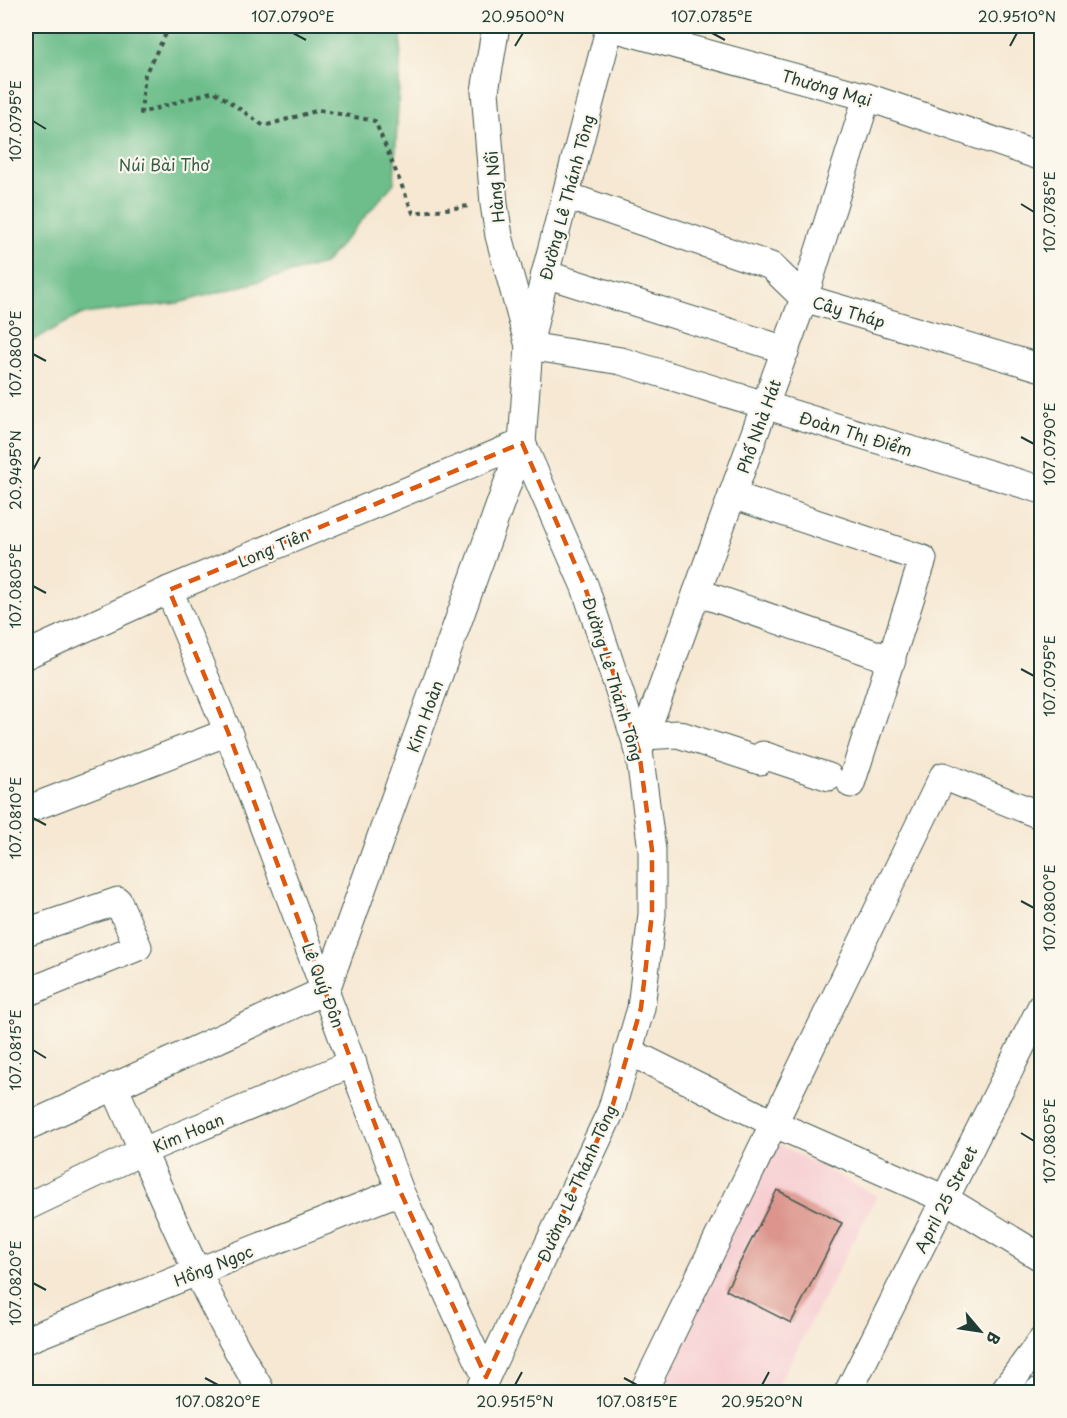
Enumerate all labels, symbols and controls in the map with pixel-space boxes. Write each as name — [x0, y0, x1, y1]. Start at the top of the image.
text: 107.0790°E — [251, 4, 335, 27]
text: 20.9500°N — [481, 4, 565, 27]
text: 107.0785°E — [671, 4, 753, 27]
text: 20.9510°N — [978, 4, 1056, 27]
street label: Thương Mại — [779, 63, 875, 111]
text: 107.0795°E — [3, 80, 26, 162]
street label: Đường Lê Thánh Tông — [532, 112, 600, 282]
street label: Hàng Nồi — [478, 150, 510, 224]
park label: Núi Bài Thơ — [119, 152, 210, 176]
text: 107.0785°E — [1037, 171, 1060, 253]
street label: Cây Tháp — [810, 289, 888, 333]
text: 107.0800°E — [3, 310, 26, 398]
street label: Phố Nhà Hát — [730, 375, 786, 476]
text: 107.0790°E — [1037, 402, 1060, 486]
street label: Đoàn Thị Điểm — [797, 404, 915, 462]
text: 20.9495°N — [3, 430, 26, 510]
street label: Long Tiên — [234, 521, 312, 573]
text: 107.0805°E — [3, 543, 26, 629]
street label: Đường Lê Thánh Tông — [578, 594, 650, 764]
text: 107.0795°E — [1037, 635, 1060, 717]
street label: Kim Hoàn — [400, 677, 448, 755]
text: 107.0810°E — [3, 777, 26, 859]
text: 107.0800°E — [1037, 864, 1060, 952]
street label: Lê Quý Đôn — [297, 939, 351, 1031]
text: 107.0815°E — [3, 1009, 26, 1091]
text: 107.0805°E — [1037, 1098, 1060, 1184]
street label: Đường Lê Thánh Tông — [530, 1100, 622, 1266]
street label: Kim Hoan — [149, 1106, 227, 1158]
street label: April 25 Street — [908, 1141, 983, 1257]
street label: Hồng Ngọc — [170, 1238, 256, 1292]
text: 107.0820°E — [3, 1240, 26, 1326]
north arrow — [950, 1301, 1010, 1361]
text: B — [981, 1328, 1007, 1349]
text: 107.0820°E — [175, 1389, 261, 1412]
text: 20.9515°N — [476, 1389, 554, 1412]
text: 107.0815°E — [596, 1389, 678, 1412]
text: 20.9520°N — [721, 1389, 803, 1412]

